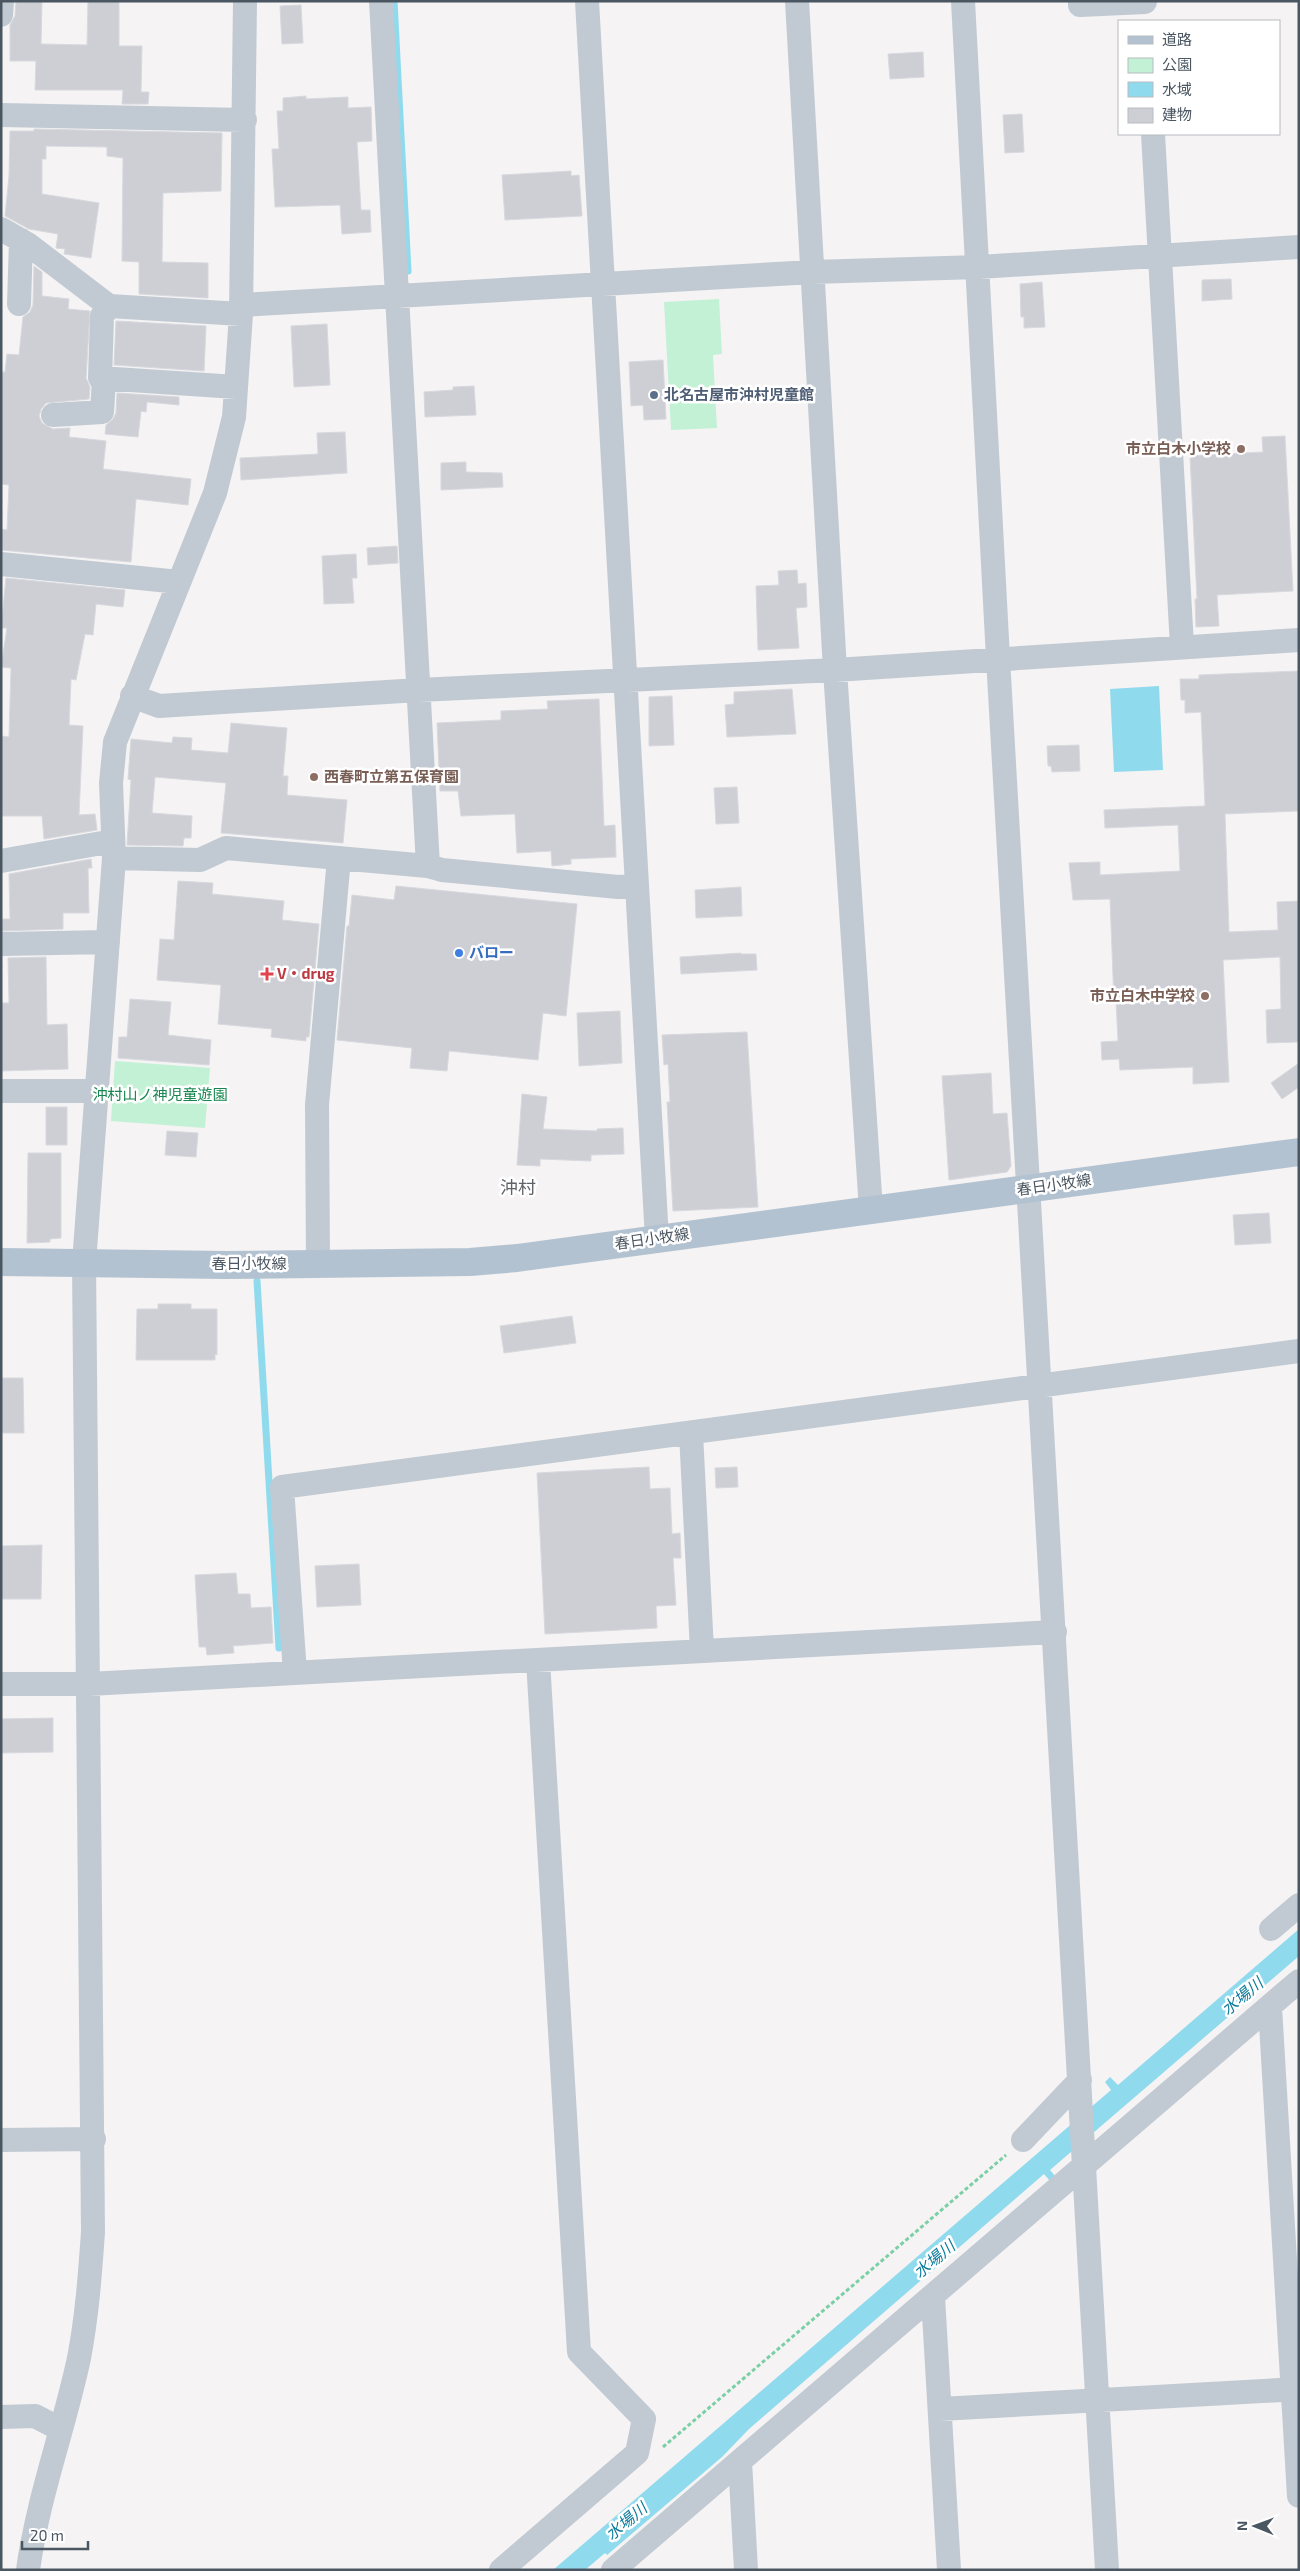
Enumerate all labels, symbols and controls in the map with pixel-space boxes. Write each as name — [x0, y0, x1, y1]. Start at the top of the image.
legend — [1118, 20, 1280, 135]
text: 道路 — [1162, 30, 1192, 48]
text: 公園 — [1162, 55, 1192, 73]
text: 水域 — [1162, 80, 1192, 98]
text: 建物 — [1162, 105, 1192, 123]
place label: 北名古屋市沖村児童館 — [664, 385, 814, 403]
marker: 北名古屋市沖村児童館 — [648, 389, 660, 401]
place label: 市立白木小学校 — [1126, 439, 1231, 457]
marker: 市立白木小学校 — [1235, 443, 1247, 455]
place label: 西春町立第五保育園 — [324, 767, 459, 785]
marker: 西春町立第五保育園 — [308, 771, 320, 783]
place label: バロー — [469, 943, 514, 961]
marker: バロー — [453, 947, 465, 959]
place label: V・drug — [277, 964, 335, 982]
marker: V・drug — [261, 968, 273, 980]
place label: 市立白木中学校 — [1090, 986, 1195, 1004]
marker: 市立白木中学校 — [1199, 990, 1211, 1002]
park label: 沖村山ノ神児童遊園 — [92, 1085, 228, 1103]
street label: 春日小牧線 — [1015, 1170, 1092, 1198]
district label: 沖村 — [500, 1176, 536, 1198]
street label: 春日小牧線 — [613, 1224, 690, 1252]
street label: 春日小牧線 — [211, 1254, 287, 1272]
water label: 水場川 — [1217, 1972, 1268, 2018]
water label: 水場川 — [909, 2235, 960, 2281]
water label: 水場川 — [601, 2497, 652, 2543]
north arrow — [1230, 2501, 1280, 2551]
scale bar — [22, 2518, 89, 2550]
text: N — [1233, 2521, 1250, 2531]
text: 20 m — [30, 2526, 64, 2544]

